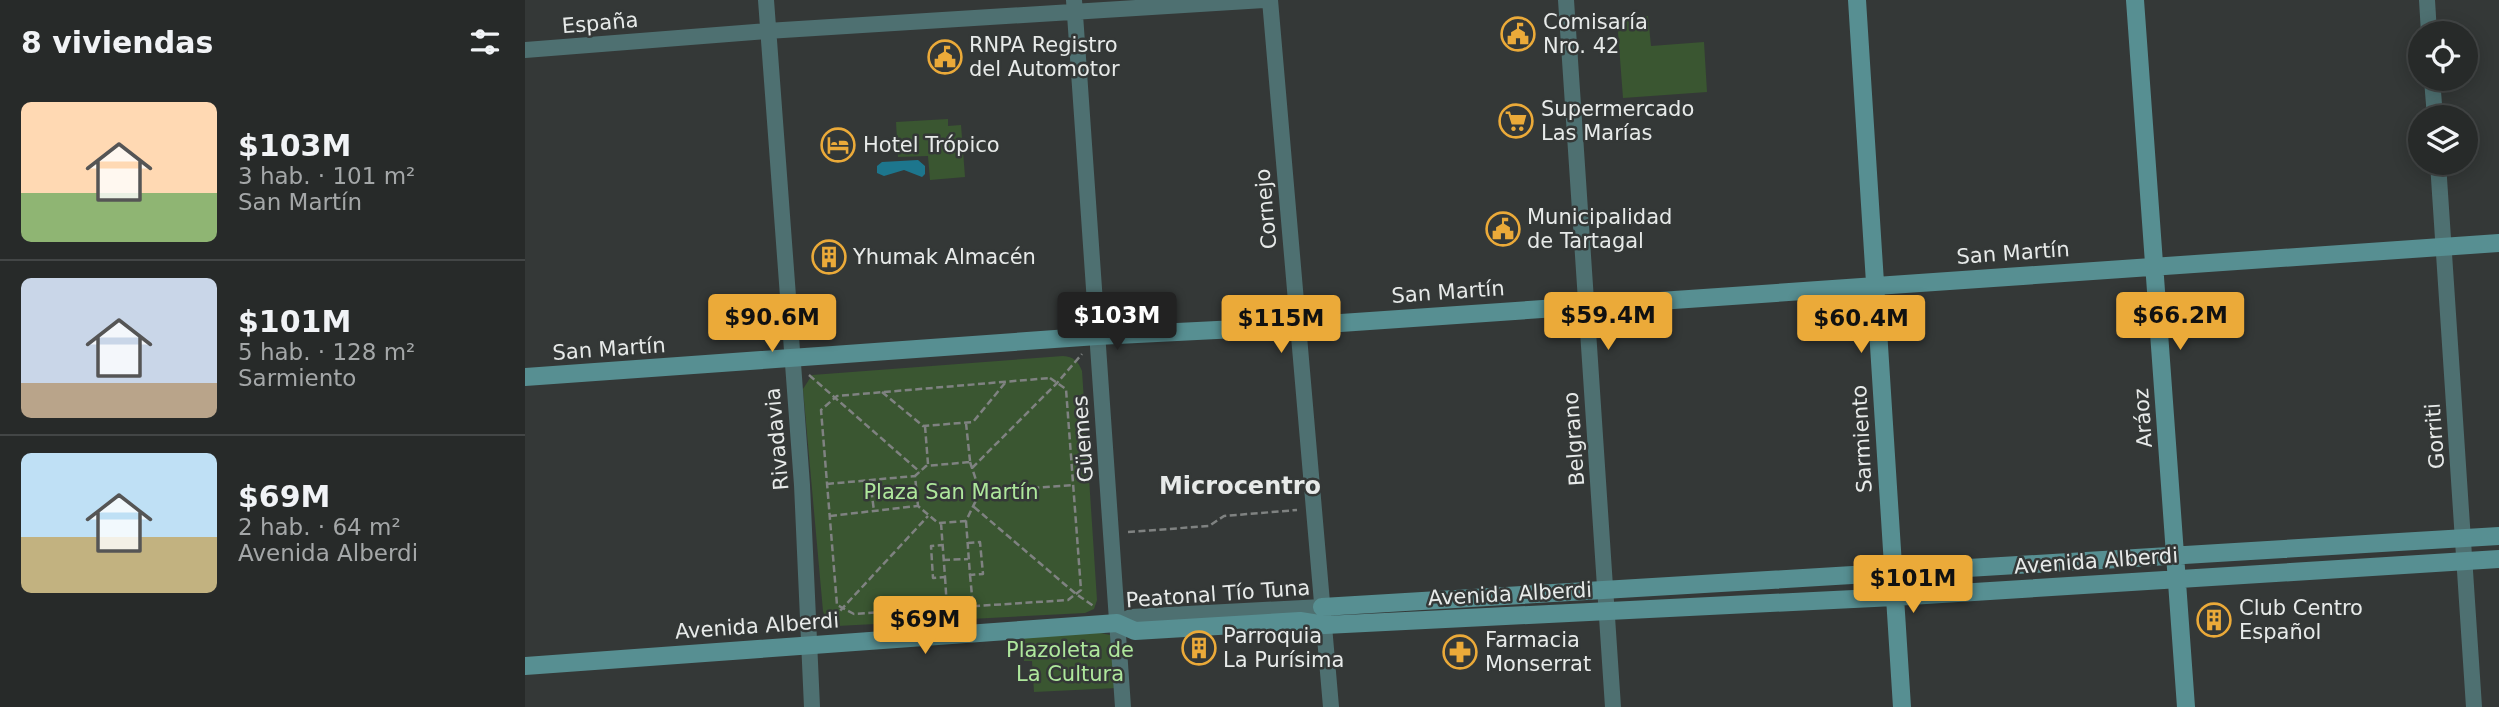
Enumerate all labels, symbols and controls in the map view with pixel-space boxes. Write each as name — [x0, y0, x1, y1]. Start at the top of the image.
street label: España — [561, 8, 639, 38]
place label: Comisaría Nro. 42 — [1543, 10, 1648, 58]
public building icon: Comisaría Nro. 42 — [1499, 15, 1537, 53]
map controls — [2408, 21, 2478, 175]
button: locate — [2408, 21, 2478, 91]
icon: filters — [466, 23, 504, 61]
text: 8 viviendas — [21, 25, 213, 60]
place label: RNPA Registro del Automotor — [969, 33, 1120, 81]
public building icon: RNPA Registro del Automotor — [926, 38, 964, 76]
place label: Supermercado Las Marías — [1541, 97, 1694, 145]
supermarket icon: Supermercado Las Marías — [1497, 102, 1535, 140]
button: layers — [2408, 105, 2478, 175]
hotel icon: Hotel Trópico — [819, 126, 857, 164]
text: $103M — [238, 128, 351, 163]
icon: home — [77, 130, 161, 214]
place label: Hotel Trópico — [863, 133, 1000, 157]
text: 3 hab. · 101 m² — [238, 163, 415, 189]
street label: Cornejo — [1251, 168, 1281, 250]
text: San Martín — [238, 189, 362, 215]
place label: Municipalidad de Tartagal — [1527, 205, 1672, 253]
public building icon: Municipalidad de Tartagal — [1484, 210, 1522, 248]
street label: San Martín — [1956, 237, 2070, 269]
building icon: Yhumak Almacén — [810, 238, 848, 276]
place label: Yhumak Almacén — [852, 245, 1036, 269]
street label: San Martín — [1391, 276, 1505, 308]
pin: $103M — [1068, 292, 1166, 352]
pin: $59.4M — [1551, 292, 1665, 352]
pin: $66.2M — [2123, 292, 2237, 352]
pin: $90.6M — [715, 294, 829, 354]
pin: $115M — [1232, 296, 1330, 355]
pin: $60.4M — [1804, 296, 1918, 355]
text: $103M — [1074, 302, 1160, 328]
text: $59.4M — [1560, 302, 1656, 328]
text: $66.2M — [2132, 302, 2228, 328]
text: $101M — [238, 304, 351, 339]
text: $90.6M — [724, 304, 820, 330]
text: $115M — [1238, 305, 1324, 331]
text: $60.4M — [1813, 305, 1909, 331]
icon: home — [77, 306, 161, 390]
street label: San Martín — [552, 333, 666, 365]
text: 5 hab. · 128 m² — [238, 339, 415, 365]
text: Sarmiento — [238, 365, 356, 391]
street label: Sarmiento — [1847, 384, 1877, 494]
street label: Rivadavia — [761, 387, 793, 491]
street label: Aráoz — [2129, 387, 2157, 449]
street label: Belgrano — [1559, 391, 1589, 487]
street label: Güemes — [1068, 395, 1098, 483]
street label: Gorriti — [2421, 402, 2449, 470]
district label: Microcentro — [1159, 472, 1321, 500]
text: $69M — [238, 479, 330, 514]
park label: Plaza San Martín — [863, 480, 1039, 504]
icon: home — [77, 481, 161, 565]
text: 2 hab. · 64 m² — [238, 514, 401, 540]
text: Avenida Alberdi — [238, 540, 418, 566]
street label: Avenida Alberdi — [2013, 543, 2179, 579]
pin: $101M — [1864, 556, 1962, 615]
text: $101M — [1870, 565, 1956, 591]
street label: Peatonal Tío Tuna — [1125, 576, 1311, 612]
street label: Avenida Alberdi — [1427, 578, 1593, 610]
pin: $69M — [884, 596, 966, 656]
place label: Club Centro Español — [2239, 596, 2363, 644]
building icon: Club Centro Español — [2195, 601, 2233, 639]
text: $69M — [890, 606, 960, 632]
street label: Avenida Alberdi — [674, 608, 840, 644]
place label: Parroquia La Purísima — [1223, 624, 1344, 672]
place label: Farmacia Monserrat — [1485, 628, 1591, 676]
building icon: Parroquia La Purísima — [1180, 629, 1218, 667]
pharmacy icon: Farmacia Monserrat — [1441, 633, 1479, 671]
park label: Plazoleta de La Cultura — [1006, 638, 1134, 686]

